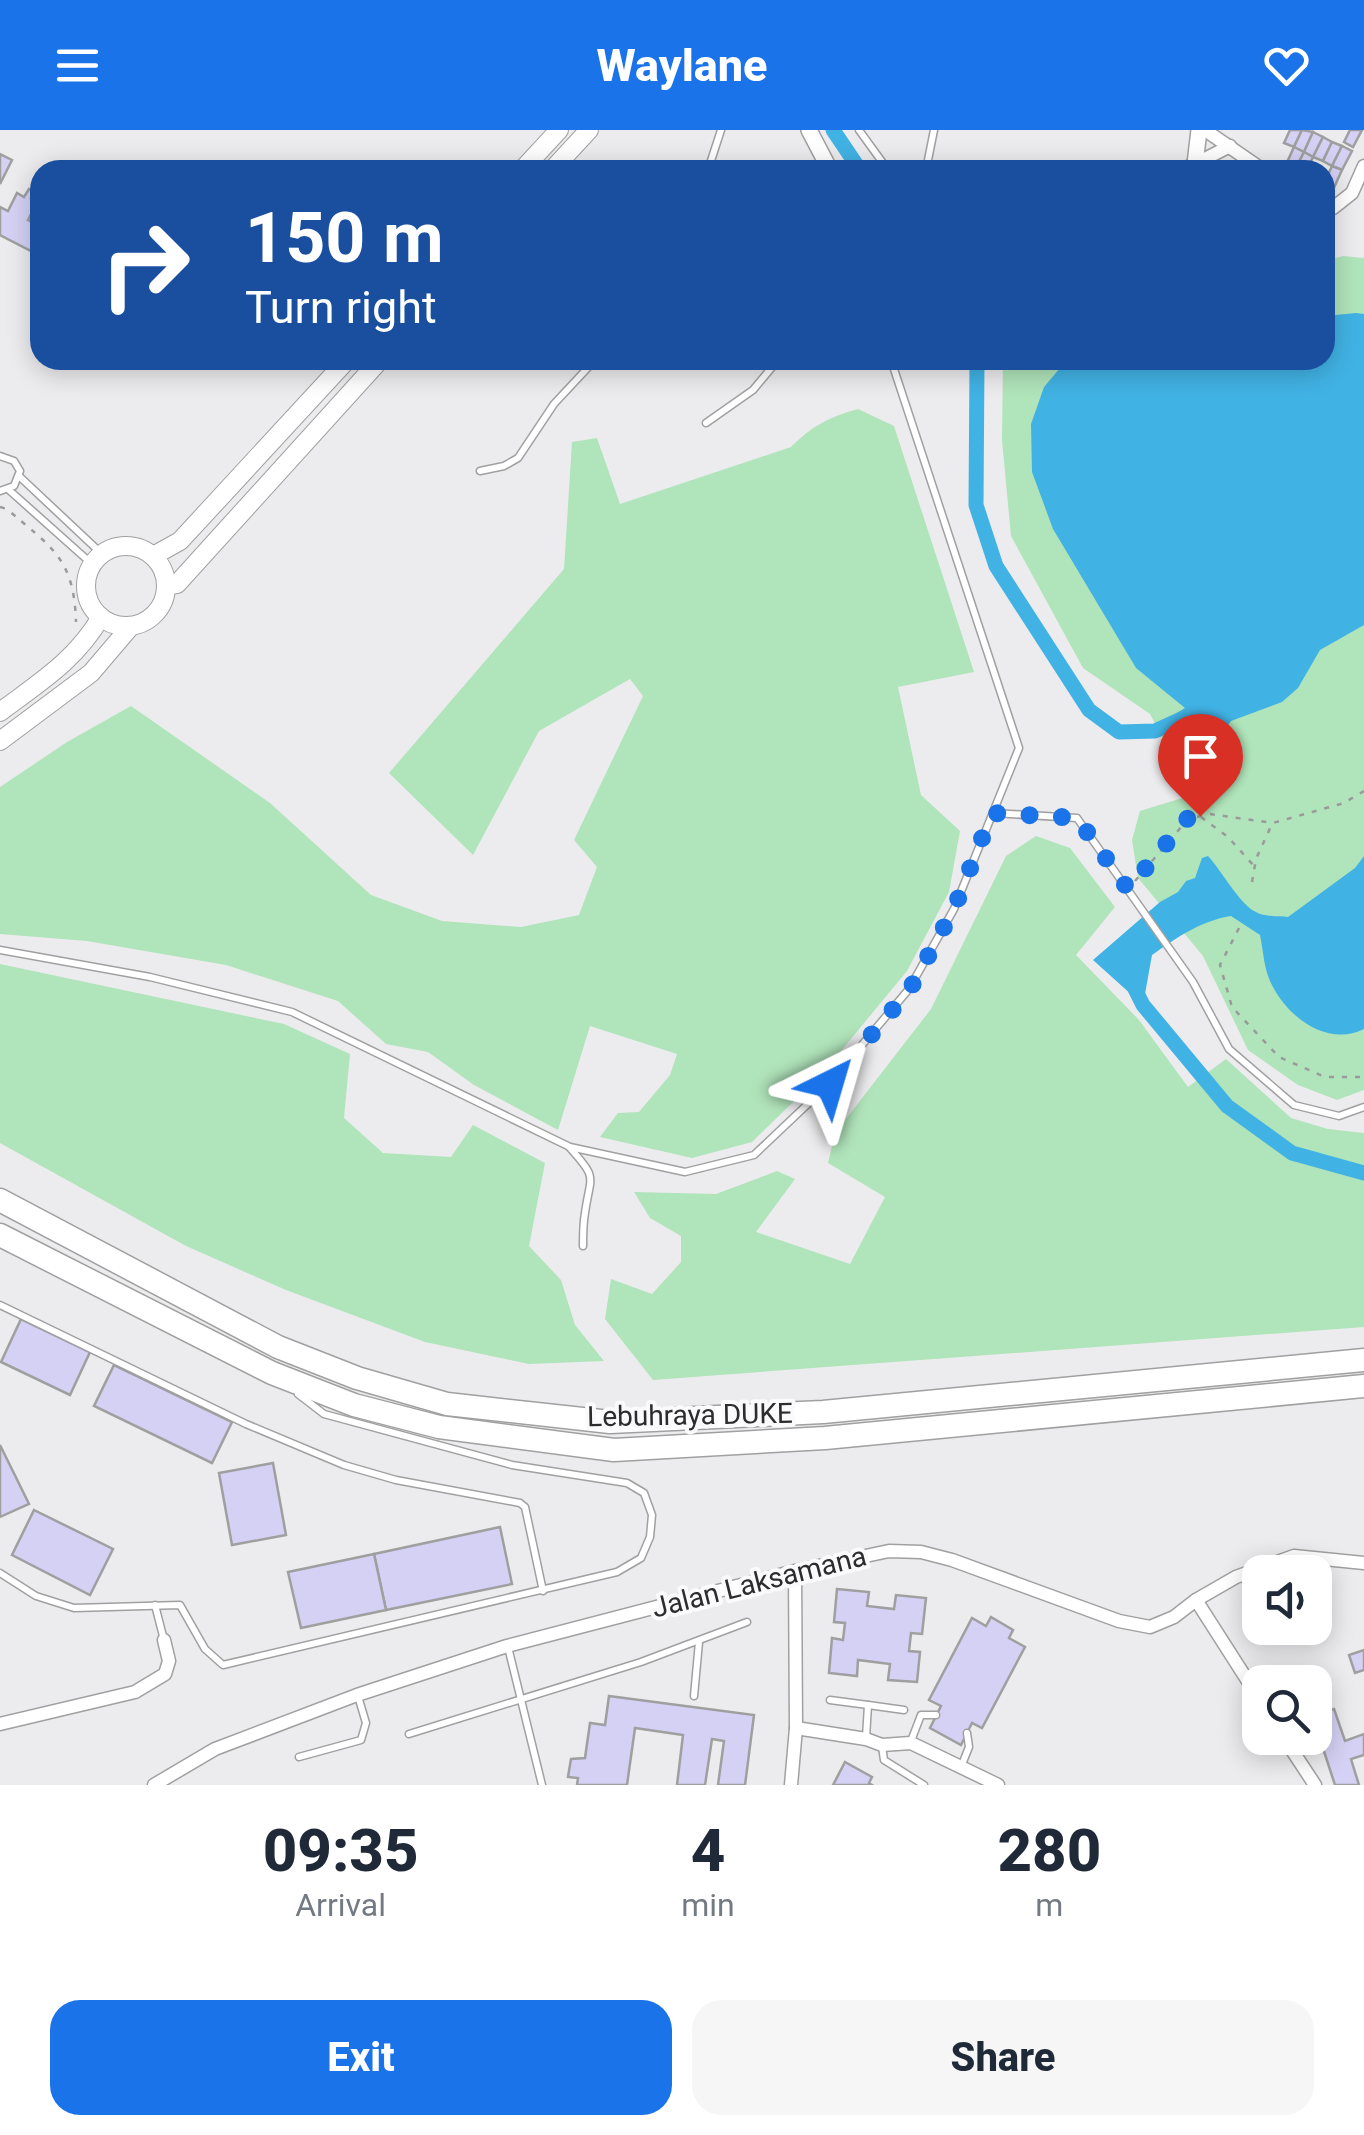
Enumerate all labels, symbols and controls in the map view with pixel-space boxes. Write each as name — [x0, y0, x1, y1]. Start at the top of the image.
icon: menu — [50, 38, 105, 93]
icon: heart — [1259, 38, 1314, 93]
text: Waylane — [596, 39, 768, 92]
text: 150 m — [245, 197, 444, 279]
icon: right — [80, 200, 210, 330]
text: Turn right — [245, 281, 437, 334]
pin — [1158, 714, 1243, 817]
icon: arrive — [1173, 729, 1228, 784]
position arrow — [778, 1032, 882, 1136]
street label: Lebuhraya DUKE — [587, 1397, 793, 1433]
street label: Jalan Laksamana — [648, 1539, 870, 1625]
map controls — [1242, 1555, 1332, 1755]
button: sound — [1242, 1555, 1332, 1645]
button: search — [1242, 1665, 1332, 1755]
text: 09:35 — [263, 1815, 419, 1886]
text: 4 — [691, 1815, 725, 1886]
text: 280 — [997, 1815, 1101, 1886]
text: Arrival — [295, 1886, 386, 1924]
text: min — [681, 1886, 735, 1924]
text: m — [1035, 1886, 1063, 1924]
button: Exit — [50, 2000, 672, 2115]
button: Share — [692, 2000, 1314, 2115]

